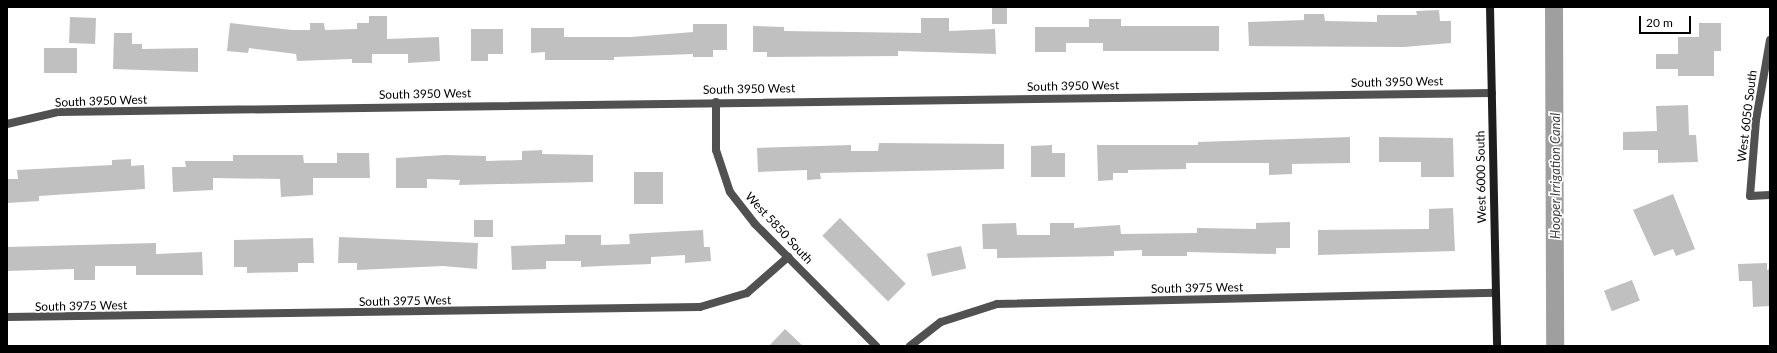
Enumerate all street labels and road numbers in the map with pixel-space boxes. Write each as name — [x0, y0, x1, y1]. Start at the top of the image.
street label: West 6050 South — [1734, 69, 1760, 163]
street label: South 3950 West — [1351, 74, 1443, 90]
street label: South 3950 West — [1027, 78, 1119, 94]
street label: South 3950 West — [703, 81, 795, 97]
street label: South 3950 West — [379, 86, 471, 102]
street label: South 3950 West — [55, 92, 147, 110]
street label: West 6000 South — [1473, 131, 1489, 223]
street label: West 5850 South — [742, 189, 816, 267]
street label: South 3975 West — [1151, 280, 1243, 296]
street label: South 3975 West — [359, 293, 451, 309]
street label: South 3975 West — [35, 298, 127, 314]

